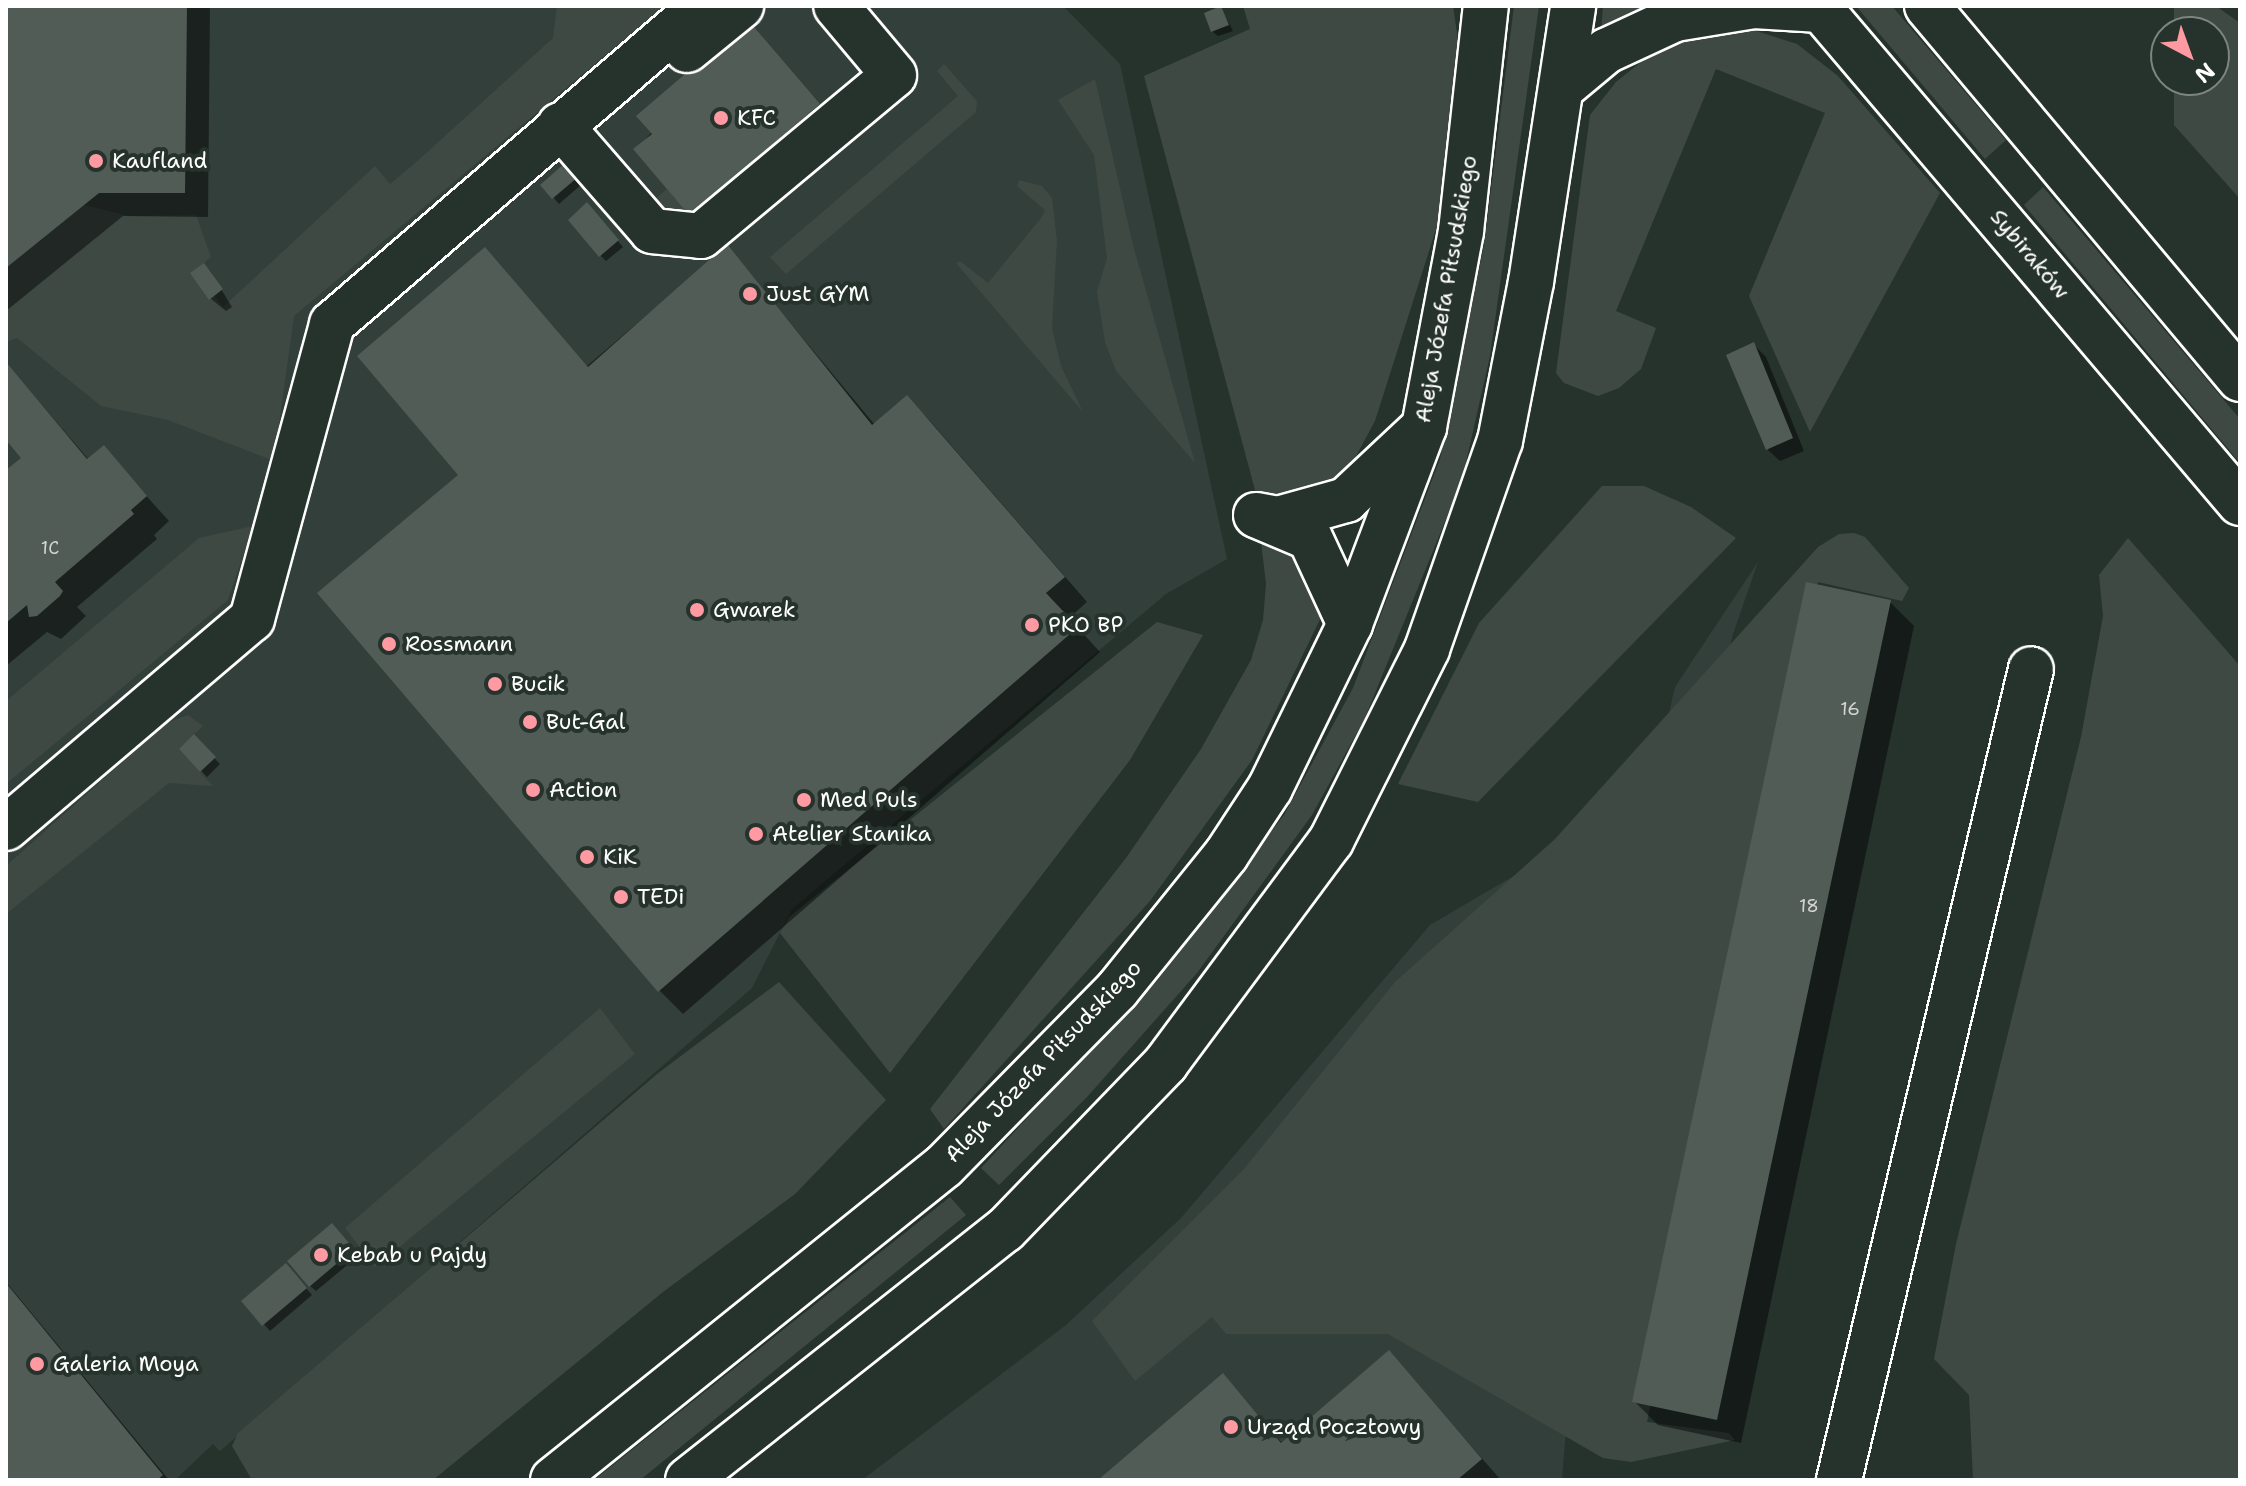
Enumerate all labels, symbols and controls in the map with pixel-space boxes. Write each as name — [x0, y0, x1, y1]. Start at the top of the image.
north arrow — [2150, 16, 2230, 96]
text: N — [2189, 56, 2221, 90]
place label: KFC — [737, 105, 776, 131]
marker: KFC — [712, 109, 730, 127]
place label: Kaufland — [112, 148, 208, 174]
marker: Kaufland — [87, 152, 105, 170]
street label: Aleja Józefa Piłsudskiego — [1409, 153, 1483, 425]
street label: Sybiraków — [1985, 204, 2075, 304]
place label: Just GYM — [766, 281, 869, 307]
marker: Just GYM — [741, 285, 759, 303]
house number: 1C — [41, 537, 59, 559]
place label: Gwarek — [713, 597, 796, 623]
marker: Gwarek — [688, 601, 706, 619]
place label: PKO BP — [1048, 612, 1123, 638]
marker: PKO BP — [1023, 616, 1041, 634]
place label: Rossmann — [405, 631, 513, 657]
marker: Rossmann — [380, 635, 398, 653]
place label: Bucik — [511, 671, 565, 697]
marker: Bucik — [486, 675, 504, 693]
house number: 16 — [1840, 698, 1860, 720]
place label: But-Gal — [546, 709, 625, 735]
marker: But-Gal — [521, 713, 539, 731]
place label: Action — [549, 777, 617, 803]
marker: Action — [524, 781, 542, 799]
place label: Med Puls — [820, 787, 918, 813]
marker: Med Puls — [795, 791, 813, 809]
place label: Atelier Stanika — [772, 821, 931, 847]
marker: Atelier Stanika — [747, 825, 765, 843]
place label: KiK — [603, 844, 637, 870]
marker: KiK — [578, 848, 596, 866]
place label: TEDi — [637, 884, 685, 910]
marker: TEDi — [612, 888, 630, 906]
house number: 18 — [1799, 895, 1819, 917]
street label: Aleja Józefa Piłsudskiego — [939, 954, 1147, 1168]
place label: Kebab u Pajdy — [337, 1242, 487, 1268]
marker: Kebab u Pajdy — [312, 1246, 330, 1264]
place label: Galeria Moya — [53, 1351, 199, 1377]
marker: Galeria Moya — [28, 1355, 46, 1373]
place label: Urząd Pocztowy — [1247, 1414, 1421, 1440]
marker: Urząd Pocztowy — [1222, 1418, 1240, 1436]

